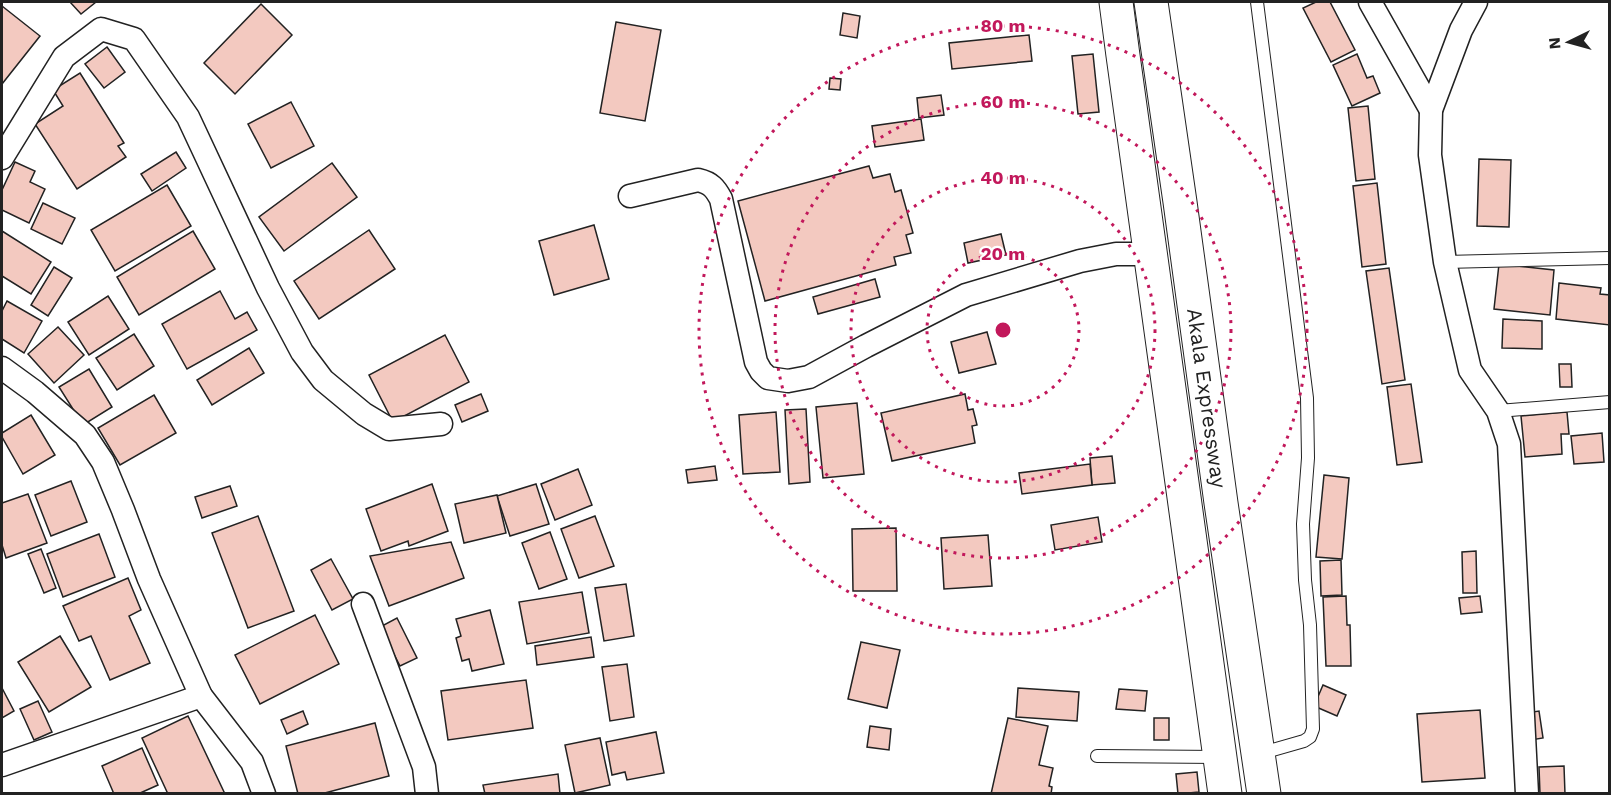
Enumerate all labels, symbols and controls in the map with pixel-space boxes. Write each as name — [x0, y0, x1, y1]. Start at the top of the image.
north arrow — [1539, 12, 1599, 72]
text: 80 m — [981, 15, 1025, 36]
text: N — [1545, 37, 1565, 50]
text: 60 m — [981, 91, 1025, 112]
text: 40 m — [980, 167, 1026, 188]
text: 20 m — [981, 243, 1025, 264]
street label: Akala Expressway — [1182, 306, 1232, 490]
centre of rings — [993, 320, 1013, 340]

